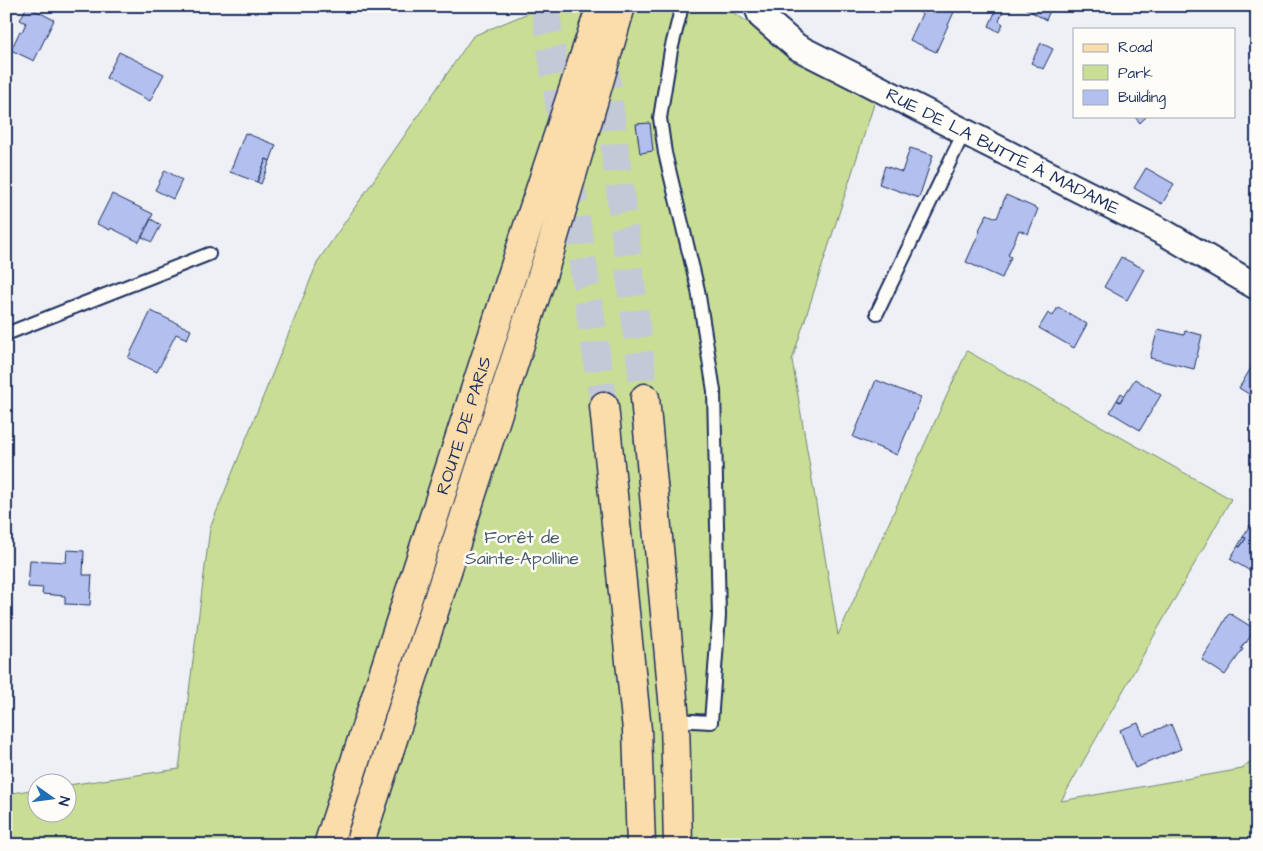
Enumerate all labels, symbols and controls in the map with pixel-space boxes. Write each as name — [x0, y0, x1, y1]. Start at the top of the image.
legend — [1073, 28, 1236, 118]
text: Road — [1118, 37, 1153, 58]
text: Park — [1118, 63, 1153, 84]
street label: RUE DE LA BUTTE À MADAME — [882, 82, 1124, 221]
text: Building — [1118, 87, 1166, 109]
street label: ROUTE DE PARIS — [430, 353, 498, 498]
park label: Forêt de Sainte-Apolline — [465, 525, 579, 571]
north arrow — [28, 774, 78, 824]
text: N — [53, 794, 74, 808]

